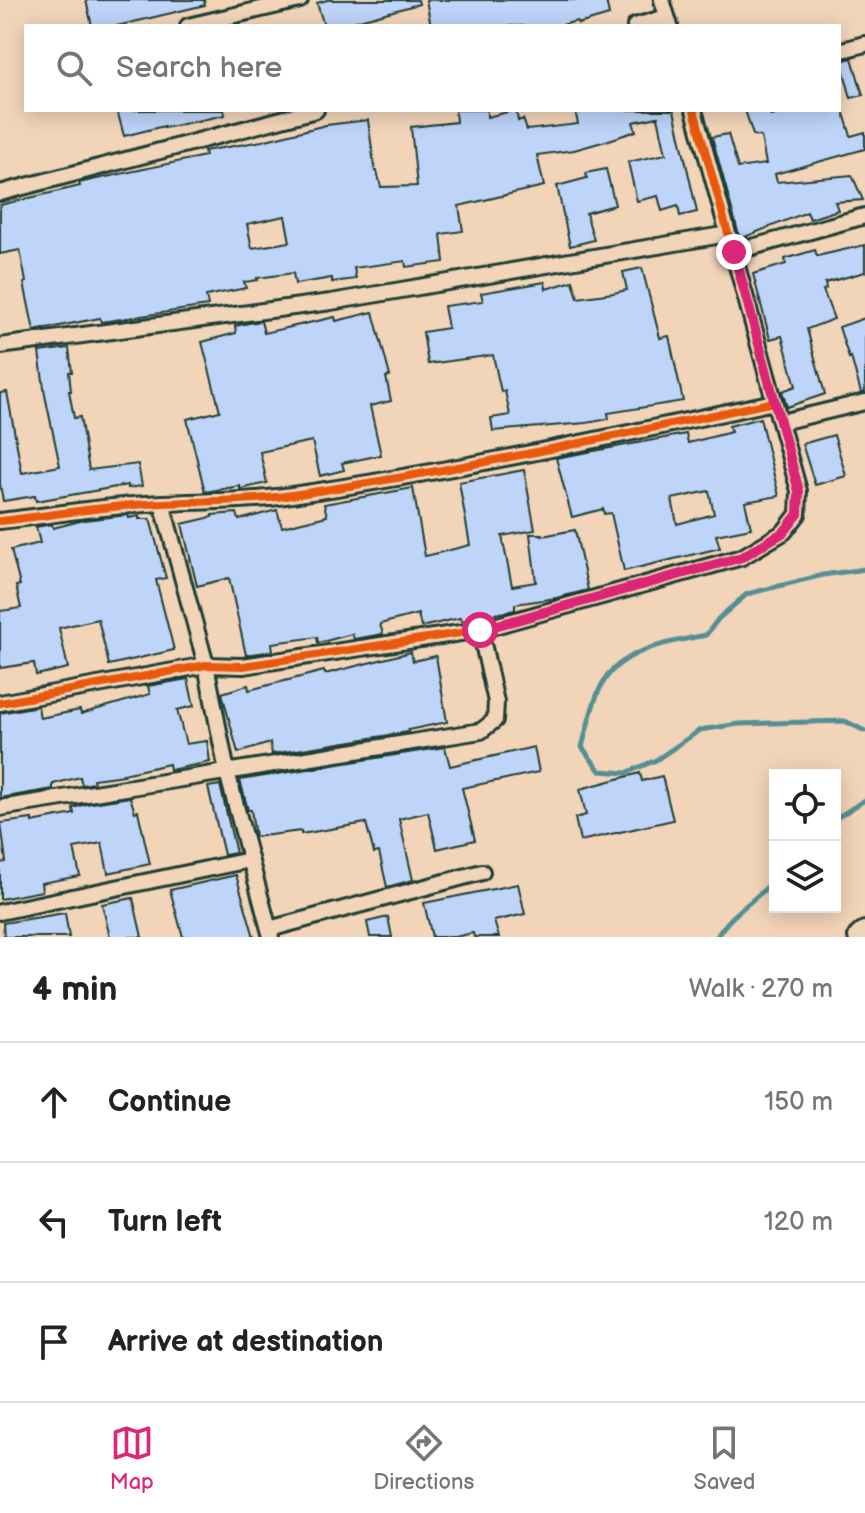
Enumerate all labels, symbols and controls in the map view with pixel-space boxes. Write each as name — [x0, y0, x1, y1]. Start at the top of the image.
search box — [24, 24, 841, 112]
icon: search — [52, 46, 96, 90]
text: Search here — [116, 50, 282, 86]
route end — [716, 234, 752, 270]
route start — [462, 612, 498, 648]
map controls — [769, 769, 841, 913]
button: locate — [769, 769, 841, 841]
button: layers — [769, 841, 841, 913]
text: 4 min — [32, 969, 118, 1010]
text: Walk · 270 m — [689, 974, 833, 1005]
icon: ahead — [32, 1080, 76, 1124]
text: Continue — [108, 1084, 231, 1120]
text: 150 m — [764, 1087, 833, 1118]
icon: left — [32, 1200, 76, 1244]
text: Turn left — [108, 1204, 222, 1240]
text: 120 m — [764, 1207, 833, 1238]
icon: arrive — [32, 1320, 76, 1364]
text: Arrive at destination — [108, 1324, 384, 1360]
tab: Map — [110, 1421, 154, 1496]
tab: Directions — [373, 1421, 474, 1496]
tab: Saved — [694, 1421, 755, 1496]

